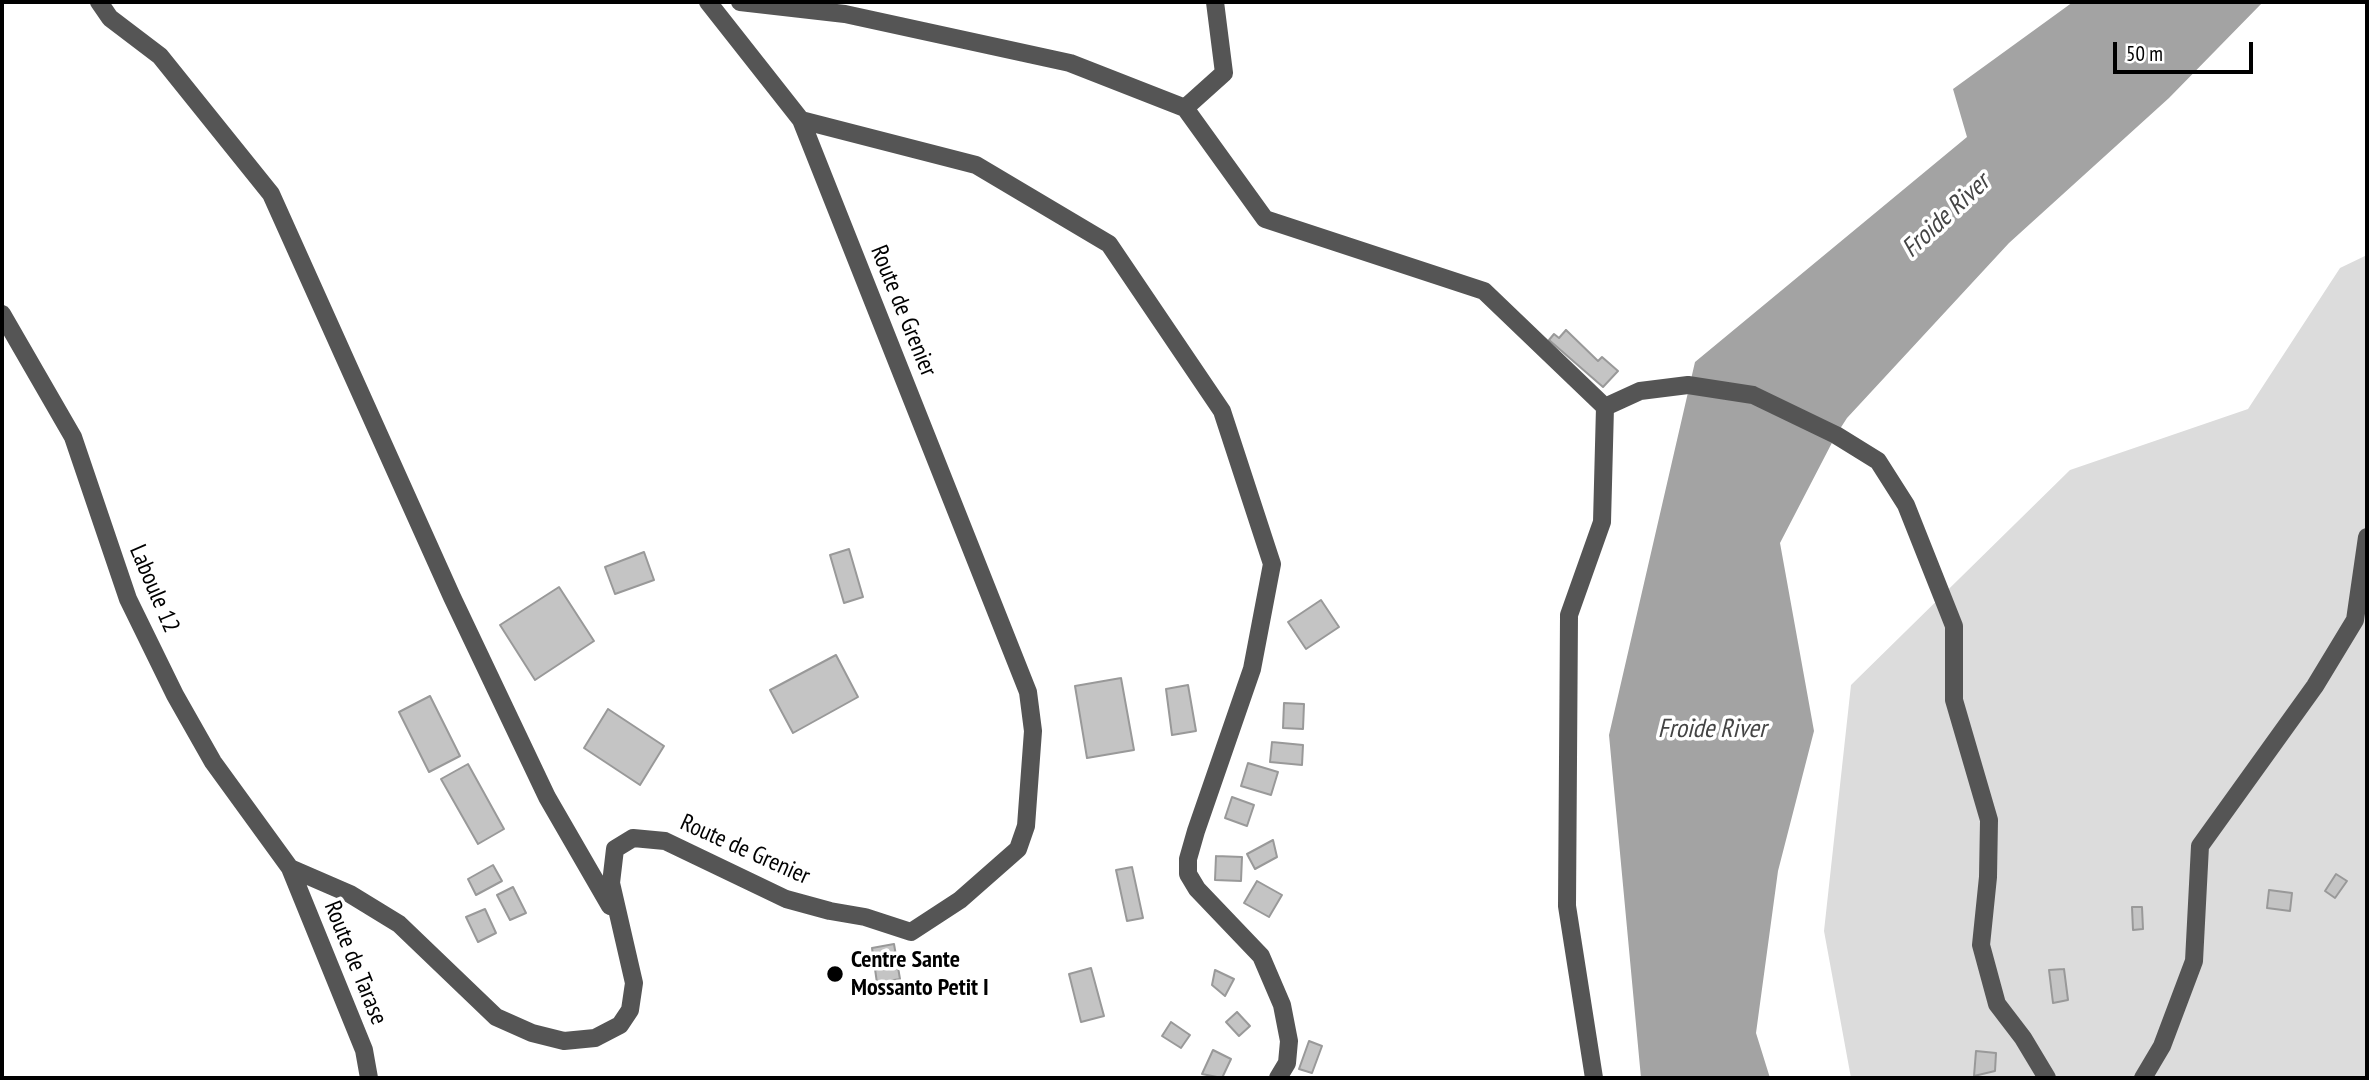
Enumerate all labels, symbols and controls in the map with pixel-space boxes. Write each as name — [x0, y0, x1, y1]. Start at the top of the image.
scale bar — [2117, 28, 2257, 72]
text: 50 m — [2126, 40, 2163, 67]
water label: Froide River — [1896, 168, 1996, 264]
street label: Route de Grenier — [864, 241, 942, 381]
street label: Laboule 12 — [123, 541, 185, 637]
water label: Froide River — [1658, 714, 1766, 746]
street label: Route de Grenier — [676, 809, 814, 891]
street label: Route de Tarase — [317, 897, 393, 1029]
place label: Centre Sante Mossanto Petit I — [851, 946, 989, 1002]
marker: Centre Sante Mossanto Petit I — [825, 964, 845, 984]

